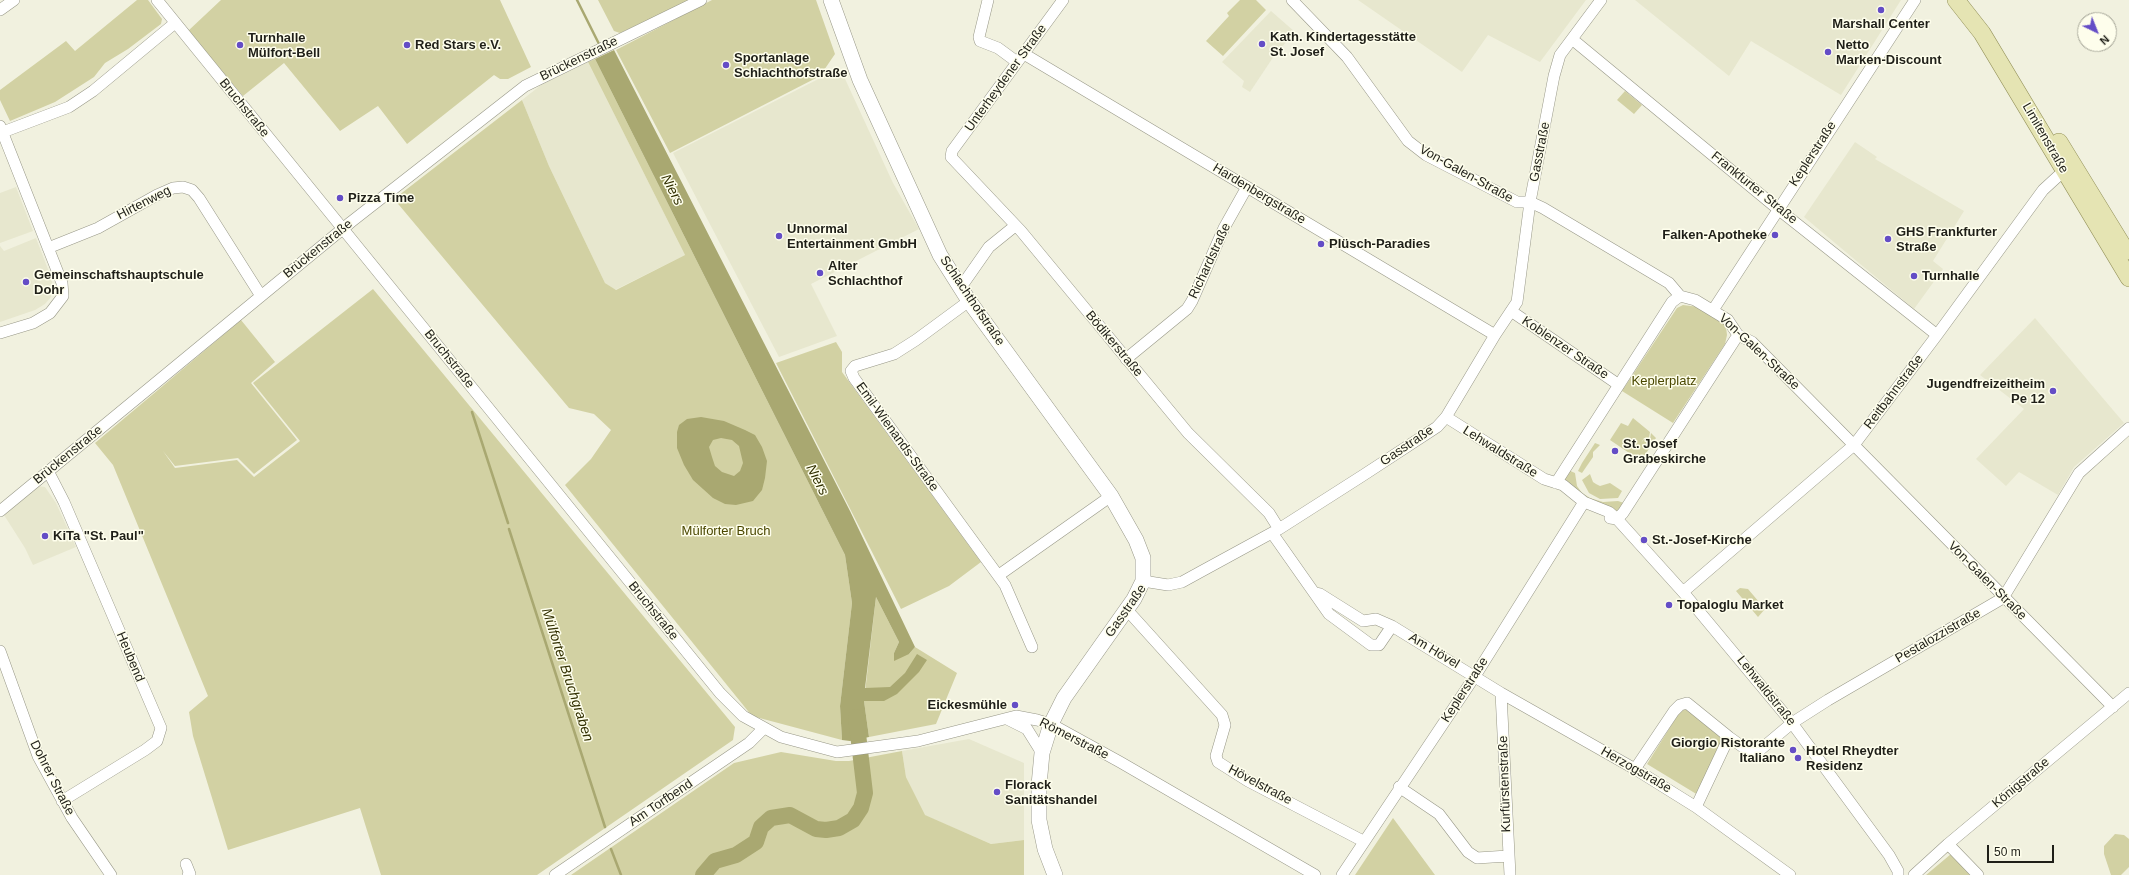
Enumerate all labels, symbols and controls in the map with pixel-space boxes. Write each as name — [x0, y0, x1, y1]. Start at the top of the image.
marker: Marshall Center — [1876, 5, 1886, 15]
north arrow — [2077, 12, 2117, 52]
place label: Marshall Center — [1832, 16, 1930, 32]
street label: Unterheydener Straße — [962, 21, 1050, 135]
place label: Kath. Kindertagesstätte St. Josef — [1270, 29, 1416, 60]
place label: Turnhalle Mülfort-Bell — [248, 30, 320, 61]
street label: Brückenstraße — [538, 33, 620, 85]
text: N — [2098, 33, 2112, 47]
place label: Red Stars e.V. — [415, 37, 501, 53]
place label: Netto Marken-Discount — [1836, 37, 1941, 68]
marker: Kath. Kindertagesstätte St. Josef — [1257, 39, 1267, 49]
marker: Turnhalle Mülfort-Bell — [235, 40, 245, 50]
marker: Red Stars e.V. — [402, 40, 412, 50]
marker: Netto Marken-Discount — [1823, 47, 1833, 57]
place label: Sportanlage Schlachthofstraße — [734, 50, 847, 81]
marker: Sportanlage Schlachthofstraße — [721, 60, 731, 70]
street label: Bruchstraße — [216, 76, 272, 140]
street label: Limitenstraße — [2019, 100, 2071, 176]
street label: Keplerstraße — [1786, 119, 1840, 189]
street label: Gasstraße — [1527, 121, 1553, 183]
street label: Von-Galen-Straße — [1416, 142, 1516, 206]
street label: Frankfurter Straße — [1708, 149, 1800, 227]
street label: Hardenbergstraße — [1210, 160, 1308, 228]
water label: Niers — [657, 172, 687, 208]
street label: Hirtenweg — [114, 183, 174, 223]
place label: Pizza Time — [348, 190, 414, 206]
marker: Pizza Time — [335, 193, 345, 203]
street label: Brückenstraße — [280, 216, 356, 282]
place label: Unnormal Entertainment GmbH — [787, 221, 917, 252]
street label: Richardstraße — [1186, 221, 1234, 301]
place label: GHS Frankfurter Straße — [1896, 224, 1997, 255]
place label: Falken-Apotheke — [1662, 227, 1767, 243]
marker: Falken-Apotheke — [1770, 230, 1780, 240]
marker: Unnormal Entertainment GmbH — [774, 231, 784, 241]
marker: GHS Frankfurter Straße — [1883, 234, 1893, 244]
place label: Plüsch-Paradies — [1329, 236, 1430, 252]
marker: Plüsch-Paradies — [1316, 239, 1326, 249]
street label: Schlachthofstraße — [936, 253, 1008, 349]
place label: Alter Schlachthof — [828, 258, 902, 289]
place label: Gemeinschaftshauptschule Dohr — [34, 267, 204, 298]
marker: Alter Schlachthof — [815, 268, 825, 278]
place label: Turnhalle — [1922, 268, 1980, 284]
marker: Turnhalle — [1909, 271, 1919, 281]
marker: Gemeinschaftshauptschule Dohr — [21, 277, 31, 287]
street label: Bödikerstraße — [1082, 308, 1146, 380]
street label: Von-Galen-Straße — [1715, 311, 1803, 393]
street label: Koblenzer Straße — [1519, 313, 1611, 383]
street label: Bruchstraße — [421, 327, 477, 391]
street label: Reitbahnstraße — [1861, 352, 1927, 432]
park label: Keplerplatz — [1631, 373, 1697, 389]
place label: Jugendfreizeitheim Pe 12 — [1927, 376, 2045, 407]
street label: Emil-Wienands-Straße — [852, 380, 942, 494]
marker: Jugendfreizeitheim Pe 12 — [2048, 386, 2058, 396]
street label: Brückenstraße — [30, 422, 106, 488]
street label: Gasstraße — [1377, 423, 1437, 469]
street label: Lehwaldstraße — [1460, 423, 1540, 481]
place label: St. Josef Grabeskirche — [1623, 436, 1706, 467]
marker: St. Josef Grabeskirche — [1610, 446, 1620, 456]
water label: Niers — [802, 462, 832, 498]
park label: Mülforter Bruch — [682, 523, 770, 539]
place label: KiTa "St. Paul" — [53, 528, 144, 544]
marker: KiTa "St. Paul" — [40, 531, 50, 541]
place label: St.-Josef-Kirche — [1652, 532, 1752, 548]
marker: St.-Josef-Kirche — [1639, 535, 1649, 545]
street label: Von-Galen-Straße — [1944, 538, 2030, 624]
street label: Bruchstraße — [625, 579, 681, 643]
street label: Gasstraße — [1102, 582, 1150, 640]
place label: Topaloglu Market — [1677, 597, 1784, 613]
marker: Topaloglu Market — [1664, 600, 1674, 610]
street label: Pestalozzistraße — [1892, 605, 1984, 667]
water label: Mülforter Bruchgraben — [537, 606, 597, 744]
street label: Heubend — [113, 630, 147, 684]
street label: Am Hövel — [1406, 630, 1462, 672]
street label: Lehwaldstraße — [1733, 653, 1799, 729]
street label: Keplerstraße — [1438, 655, 1492, 725]
place label: Eickesmühle — [928, 697, 1007, 713]
marker: Eickesmühle — [1010, 700, 1020, 710]
street label: Römerstraße — [1037, 715, 1111, 763]
street label: Kurfürstenstraße — [1496, 735, 1514, 833]
place label: Giorgio Ristorante Italiano — [1671, 735, 1785, 766]
street label: Dohrer Straße — [26, 738, 78, 818]
place label: Hotel Rheydter Residenz — [1806, 743, 1898, 774]
street label: Herzogstraße — [1598, 744, 1674, 796]
marker: Giorgio Ristorante Italiano — [1788, 745, 1798, 755]
marker: Hotel Rheydter Residenz — [1793, 753, 1803, 763]
street label: Königstraße — [1989, 754, 2053, 812]
street label: Hövelstraße — [1225, 762, 1295, 808]
street label: Am Torfbend — [626, 776, 696, 830]
place label: Florack Sanitätshandel — [1005, 777, 1097, 808]
marker: Florack Sanitätshandel — [992, 787, 1002, 797]
scale bar — [1989, 837, 2056, 863]
text: 50 m — [1994, 845, 2021, 859]

